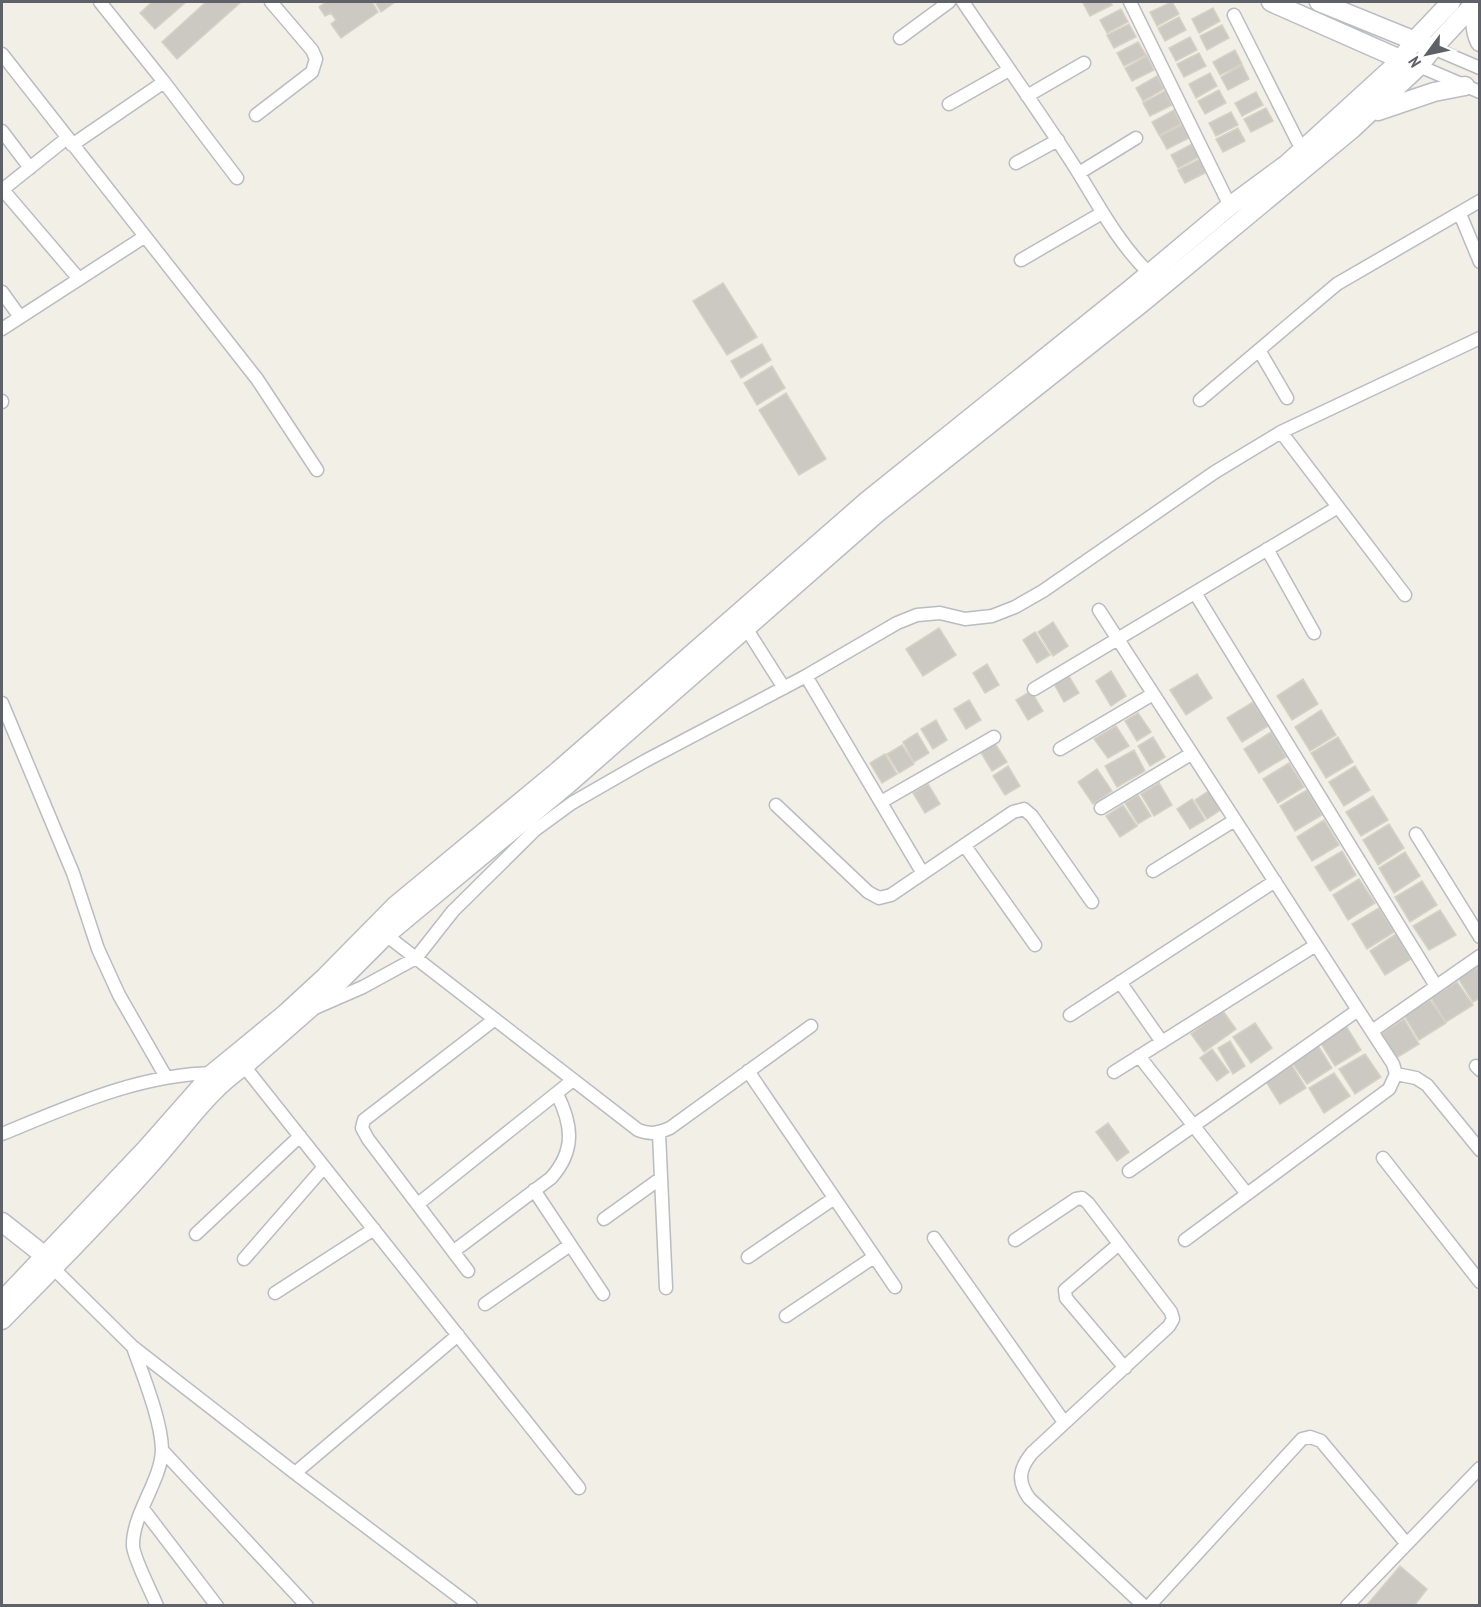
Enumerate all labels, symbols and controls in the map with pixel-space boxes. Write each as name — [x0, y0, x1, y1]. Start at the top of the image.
north arrow — [1397, 24, 1457, 84]
text: N — [1404, 53, 1425, 71]

